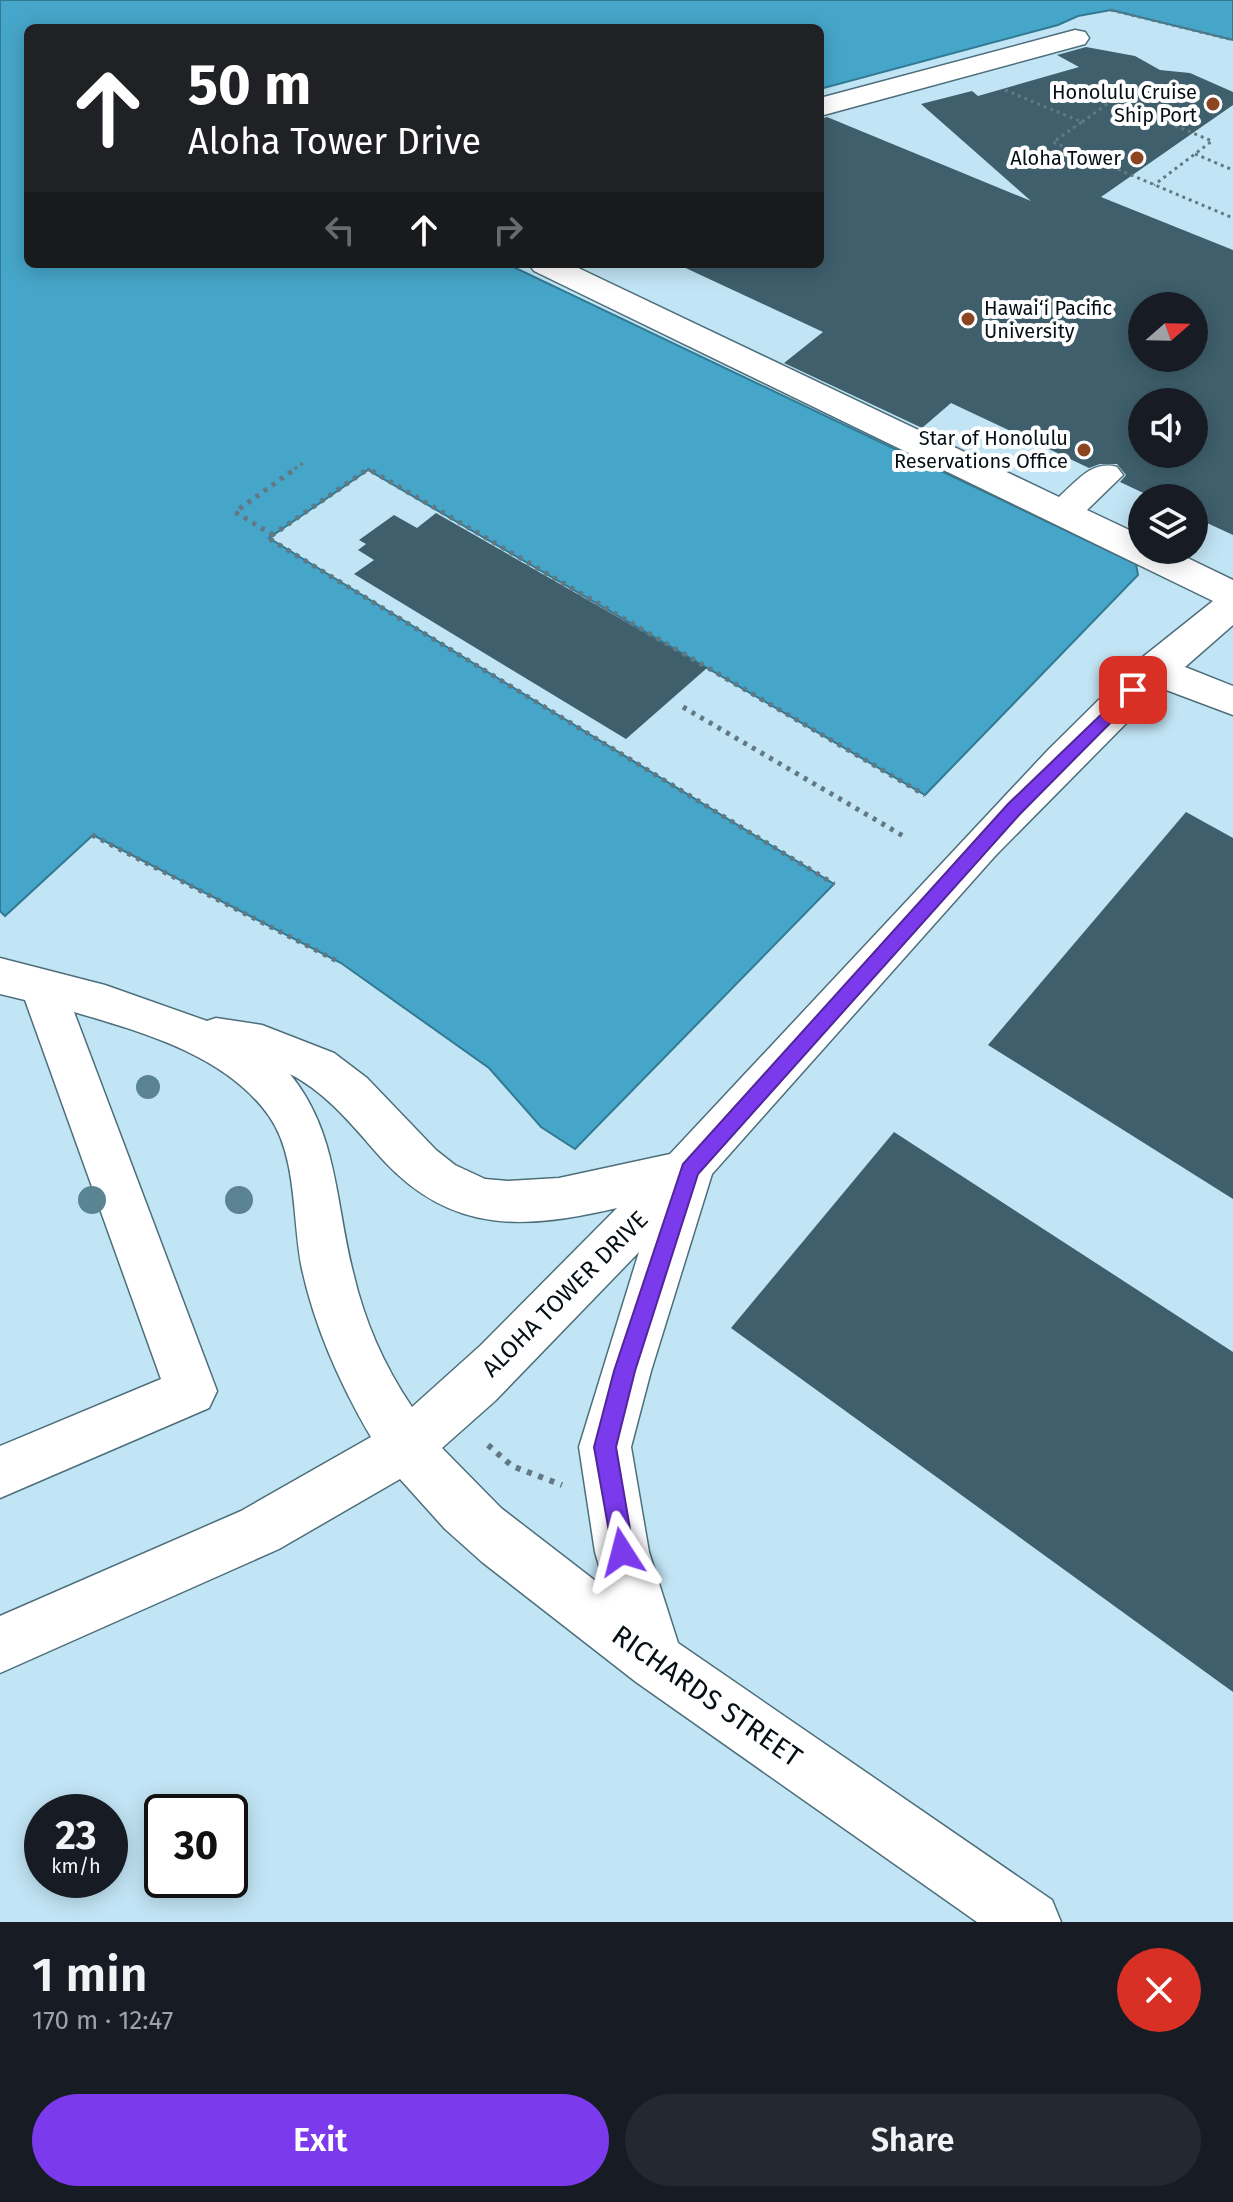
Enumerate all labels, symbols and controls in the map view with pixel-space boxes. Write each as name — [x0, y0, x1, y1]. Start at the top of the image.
text: 50 m — [188, 52, 311, 119]
icon: ahead — [56, 56, 160, 160]
place label: Honolulu Cruise Ship Port — [1052, 80, 1198, 127]
marker: Honolulu Cruise Ship Port — [1204, 95, 1222, 113]
text: Aloha Tower Drive — [188, 120, 481, 164]
place label: Aloha Tower — [1010, 146, 1121, 170]
marker: Aloha Tower — [1128, 149, 1146, 167]
icon: left — [318, 208, 362, 252]
icon: ahead — [402, 208, 446, 252]
icon: right — [486, 208, 530, 252]
north arrow — [1128, 292, 1208, 372]
map controls — [1128, 292, 1208, 564]
place label: Hawai‘i Pacific University — [984, 296, 1112, 343]
marker: Hawai‘i Pacific University — [959, 310, 977, 328]
button: sound — [1128, 388, 1208, 468]
place label: Star of Honolulu Reservations Office — [894, 426, 1068, 473]
marker: Star of Honolulu Reservations Office — [1075, 441, 1093, 459]
button: layers — [1128, 484, 1208, 564]
pin — [1099, 656, 1167, 724]
icon: arrive — [1111, 668, 1155, 712]
street label: ALOHA TOWER DRIVE — [476, 1205, 654, 1383]
position arrow — [580, 1510, 664, 1594]
street label: RICHARDS STREET — [606, 1618, 809, 1774]
speed limit sign: 30 — [144, 1794, 248, 1898]
text: 23 — [55, 1812, 97, 1860]
text: km/h — [51, 1854, 101, 1878]
text: 1 min — [32, 1946, 148, 2004]
button: close — [1117, 1948, 1201, 2032]
text: 170 m · 12:47 — [32, 2005, 173, 2036]
button: Exit — [32, 2094, 609, 2186]
button: Share — [625, 2094, 1201, 2186]

